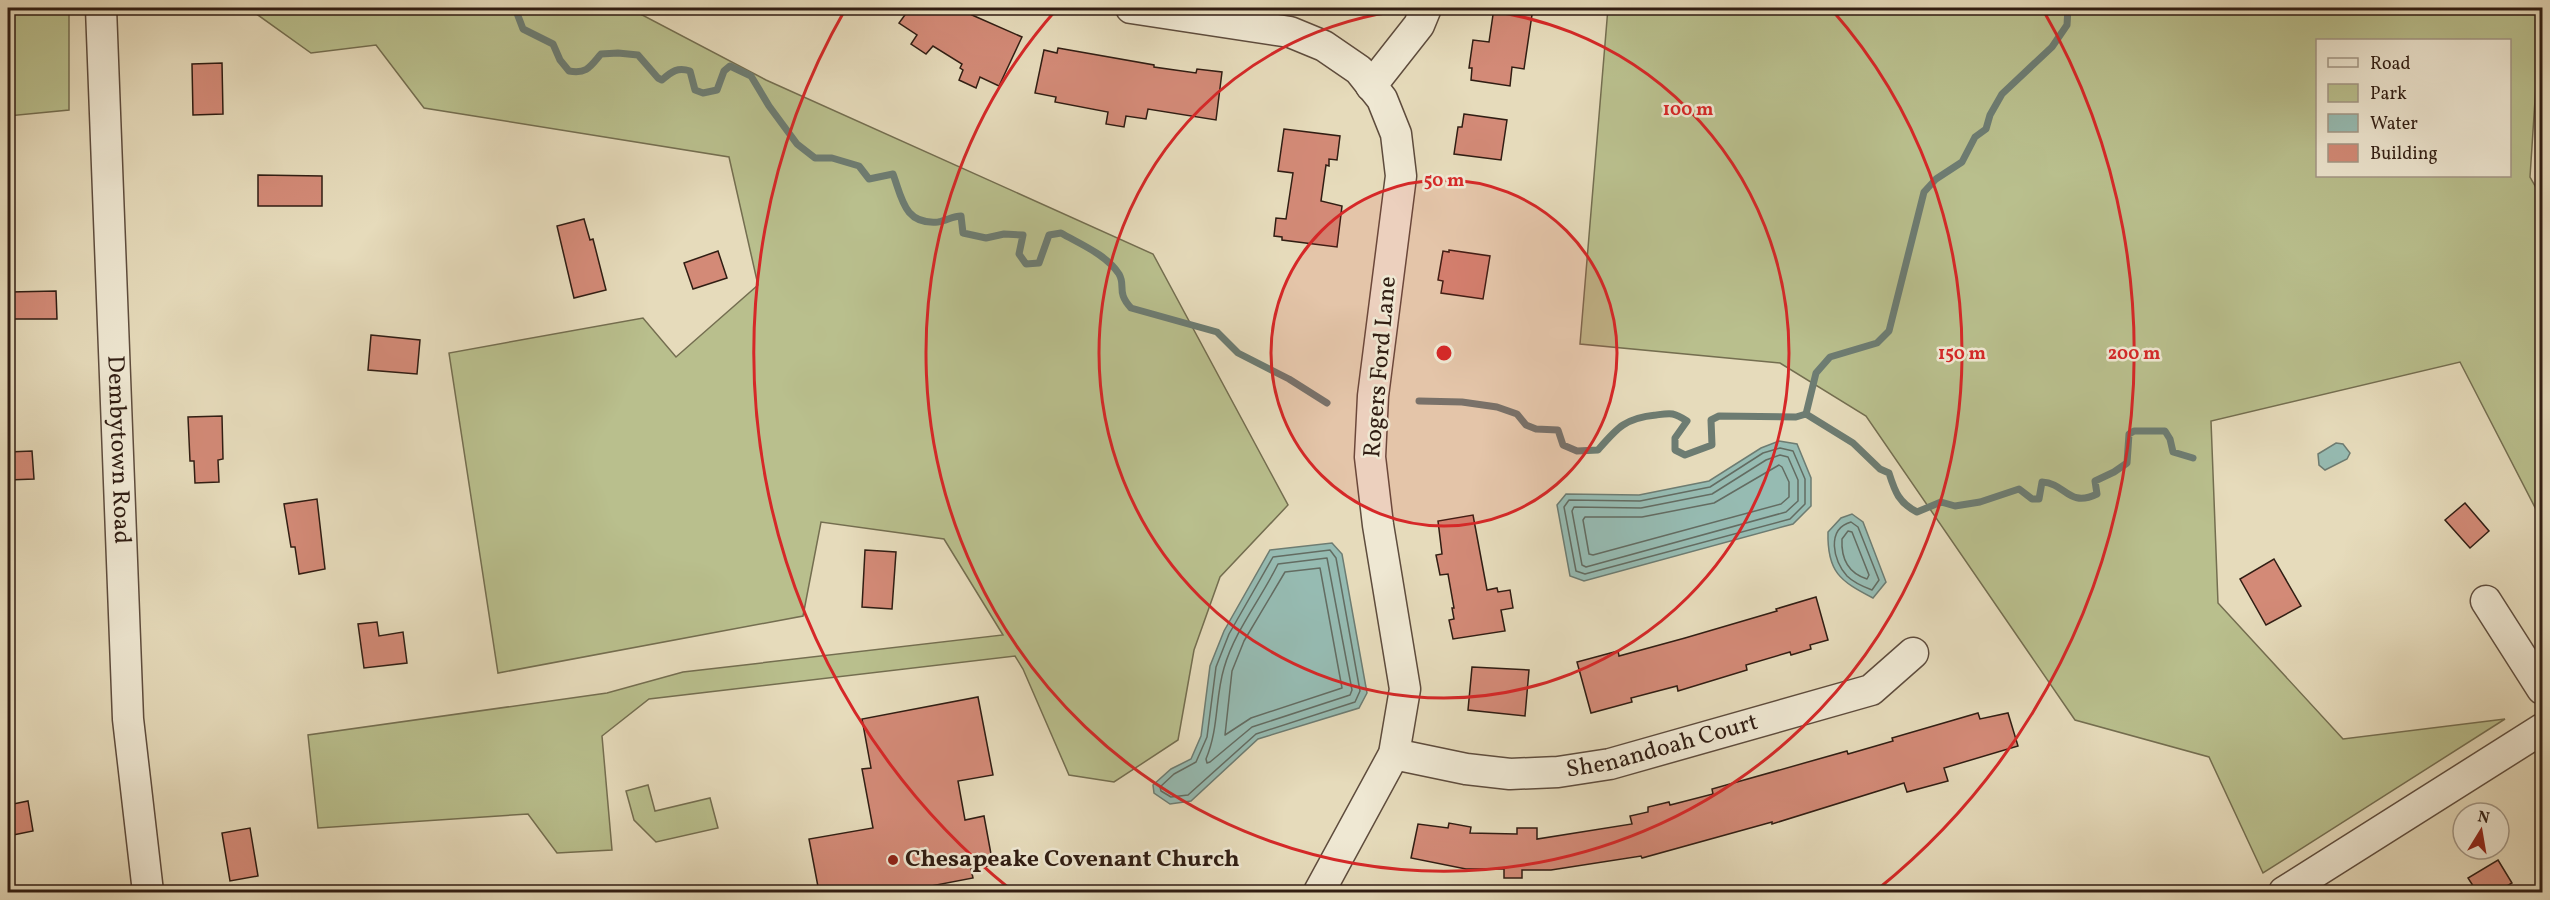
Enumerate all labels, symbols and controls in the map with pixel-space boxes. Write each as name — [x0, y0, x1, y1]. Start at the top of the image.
legend — [2316, 39, 2511, 177]
text: Road — [2370, 52, 2411, 77]
text: Park — [2370, 82, 2407, 107]
text: 100 m — [1663, 98, 1713, 123]
text: Water — [2370, 112, 2418, 137]
text: Building — [2370, 142, 2438, 167]
text: 50 m — [1424, 169, 1464, 194]
street label: Rogers Ford Lane — [1356, 275, 1406, 459]
text: 150 m — [1938, 342, 1986, 367]
text: 200 m — [2108, 342, 2160, 367]
centre of rings — [1434, 343, 1454, 363]
street label: Dembytown Road — [97, 355, 138, 545]
street label: Shenandoah Court — [1564, 706, 1762, 788]
north arrow — [2451, 801, 2511, 861]
text: N — [2476, 806, 2492, 830]
place label: Chesapeake Covenant Church — [905, 843, 1240, 877]
marker: Chesapeake Covenant Church — [886, 853, 900, 867]

